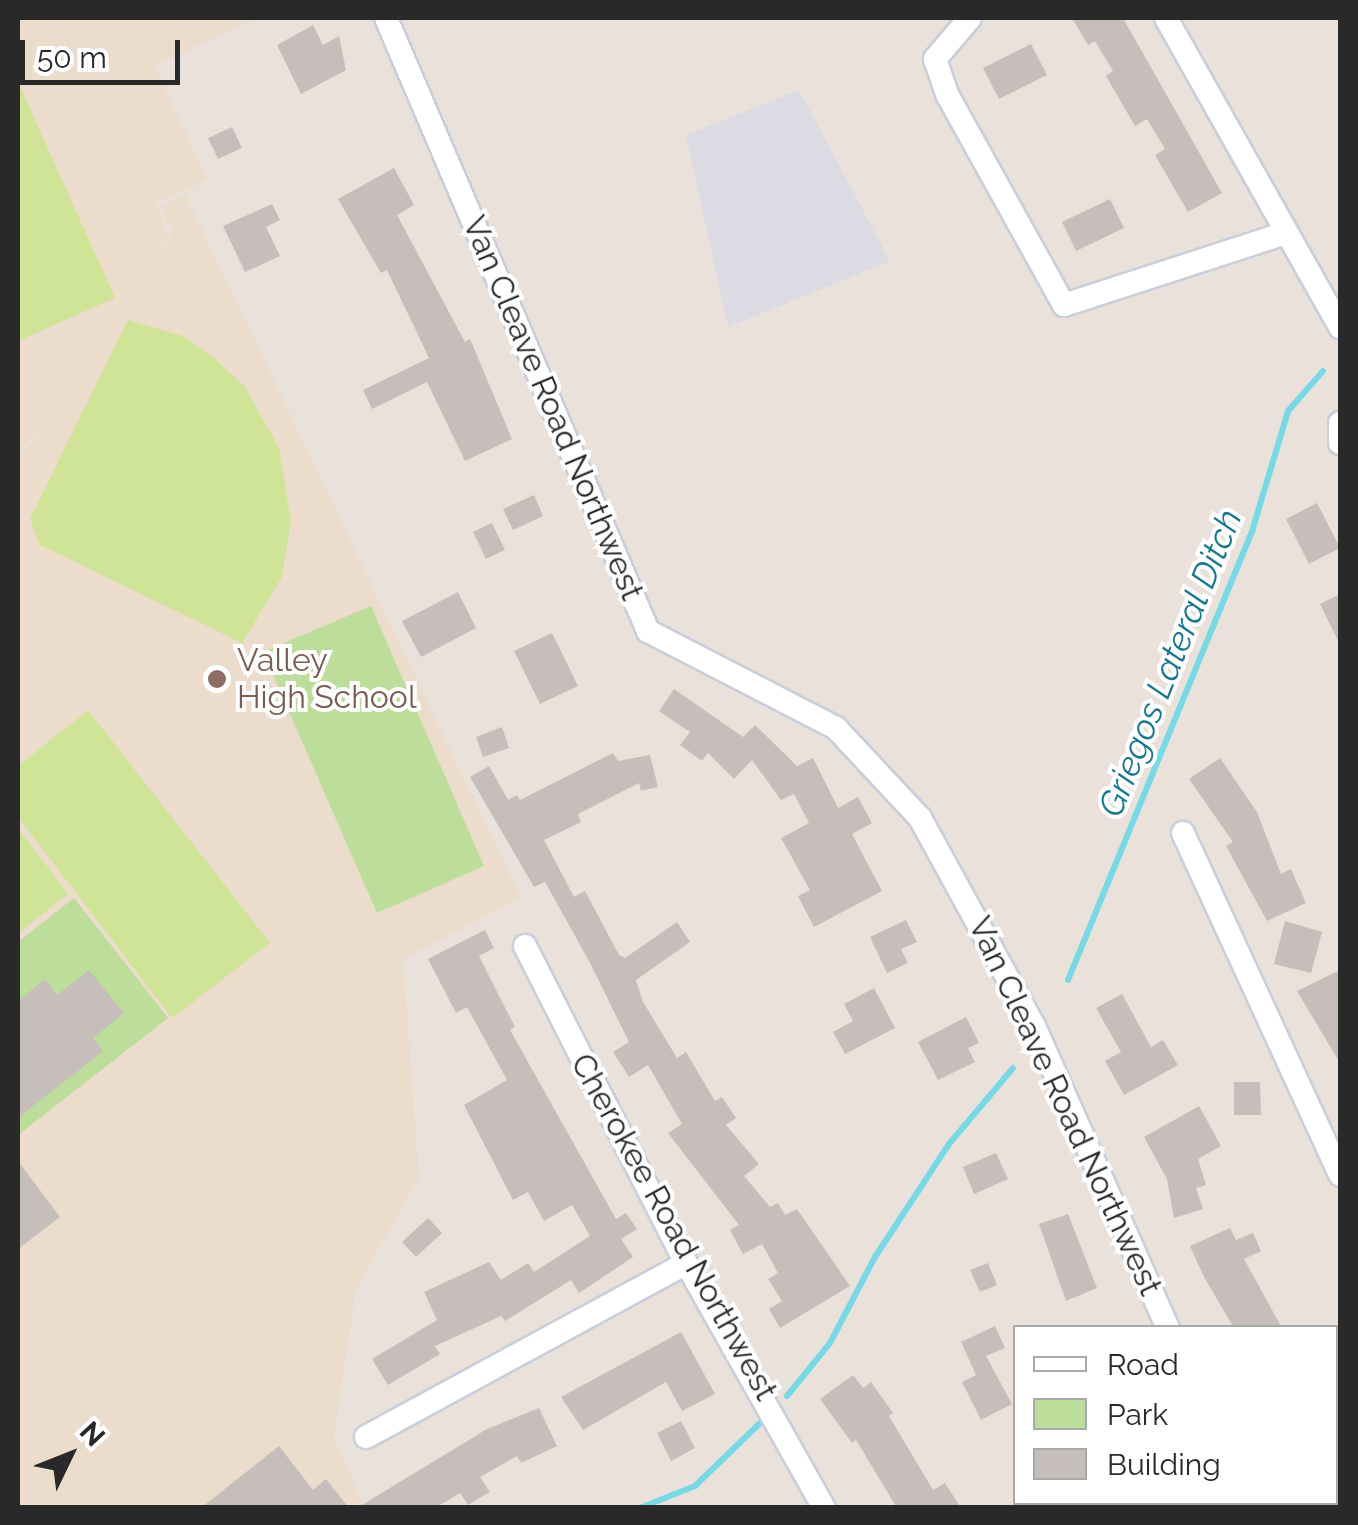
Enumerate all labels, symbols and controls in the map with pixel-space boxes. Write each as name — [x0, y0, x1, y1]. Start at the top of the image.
scale bar — [25, 20, 185, 82]
text: 50 m — [37, 40, 107, 75]
street label: Van Cleave Road Northwest — [455, 210, 651, 606]
water label: Griegos Lateral Ditch — [1089, 503, 1251, 823]
place label: Valley High School — [237, 642, 417, 717]
marker: Valley High School — [206, 668, 228, 690]
street label: Van Cleave Road Northwest — [960, 911, 1170, 1301]
street label: Cherokee Road Northwest — [563, 1047, 785, 1407]
legend — [1013, 1325, 1338, 1505]
text: Road — [1107, 1347, 1179, 1382]
text: Park — [1107, 1397, 1168, 1432]
north arrow — [20, 1405, 120, 1505]
text: N — [73, 1415, 112, 1453]
text: Building — [1107, 1447, 1221, 1482]

